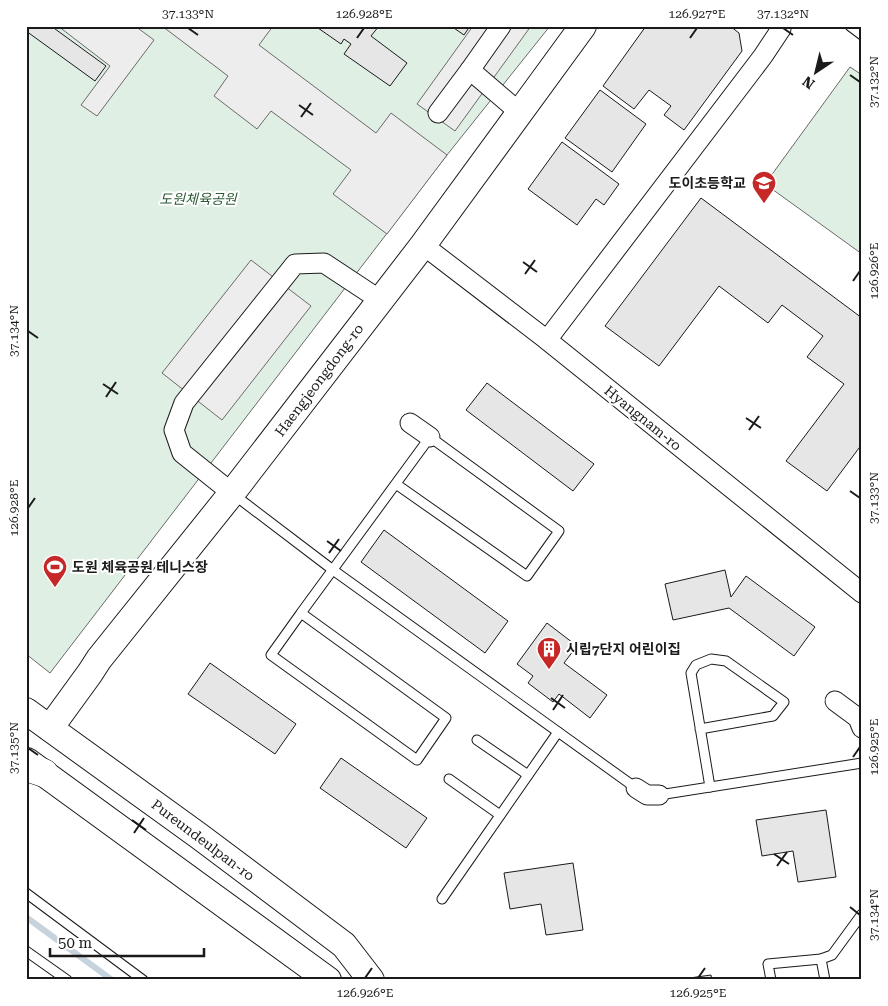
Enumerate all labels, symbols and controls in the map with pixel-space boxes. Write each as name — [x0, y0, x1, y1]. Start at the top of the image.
text: 37.133°N — [162, 7, 214, 21]
text: 126.928°E — [336, 7, 392, 21]
text: 126.927°E — [669, 7, 725, 21]
text: 37.132°N — [757, 7, 809, 21]
north arrow — [790, 48, 840, 98]
text: 37.132°N — [867, 56, 881, 108]
text: N — [799, 73, 818, 92]
school or university icon: 도이초등학교 — [751, 170, 777, 204]
place label: 도이초등학교 — [669, 175, 746, 191]
park label: 도원체육공원 — [159, 191, 238, 207]
text: 126.926°E — [867, 243, 881, 299]
text: 37.134°N — [7, 305, 21, 357]
street label: Haengjeongdong-ro — [271, 321, 367, 439]
street label: Hyangnam-ro — [601, 382, 685, 454]
text: 37.133°N — [867, 472, 881, 524]
text: 126.928°E — [7, 480, 21, 536]
sports icon: 도원 체육공원 테니스장 — [42, 554, 68, 588]
place label: 도원 체육공원 테니스장 — [72, 559, 208, 575]
building icon: 시립7단지 어린이집 — [536, 636, 562, 670]
place label: 시립7단지 어린이집 — [566, 641, 680, 657]
text: 126.925°E — [867, 719, 881, 775]
text: 37.135°N — [7, 722, 21, 774]
street label: Pureundeulpan-ro — [148, 796, 258, 884]
text: 37.134°N — [867, 889, 881, 941]
scale bar — [50, 926, 204, 958]
text: 50 m — [58, 934, 93, 952]
text: 126.926°E — [337, 986, 393, 1000]
text: 126.925°E — [670, 986, 726, 1000]

